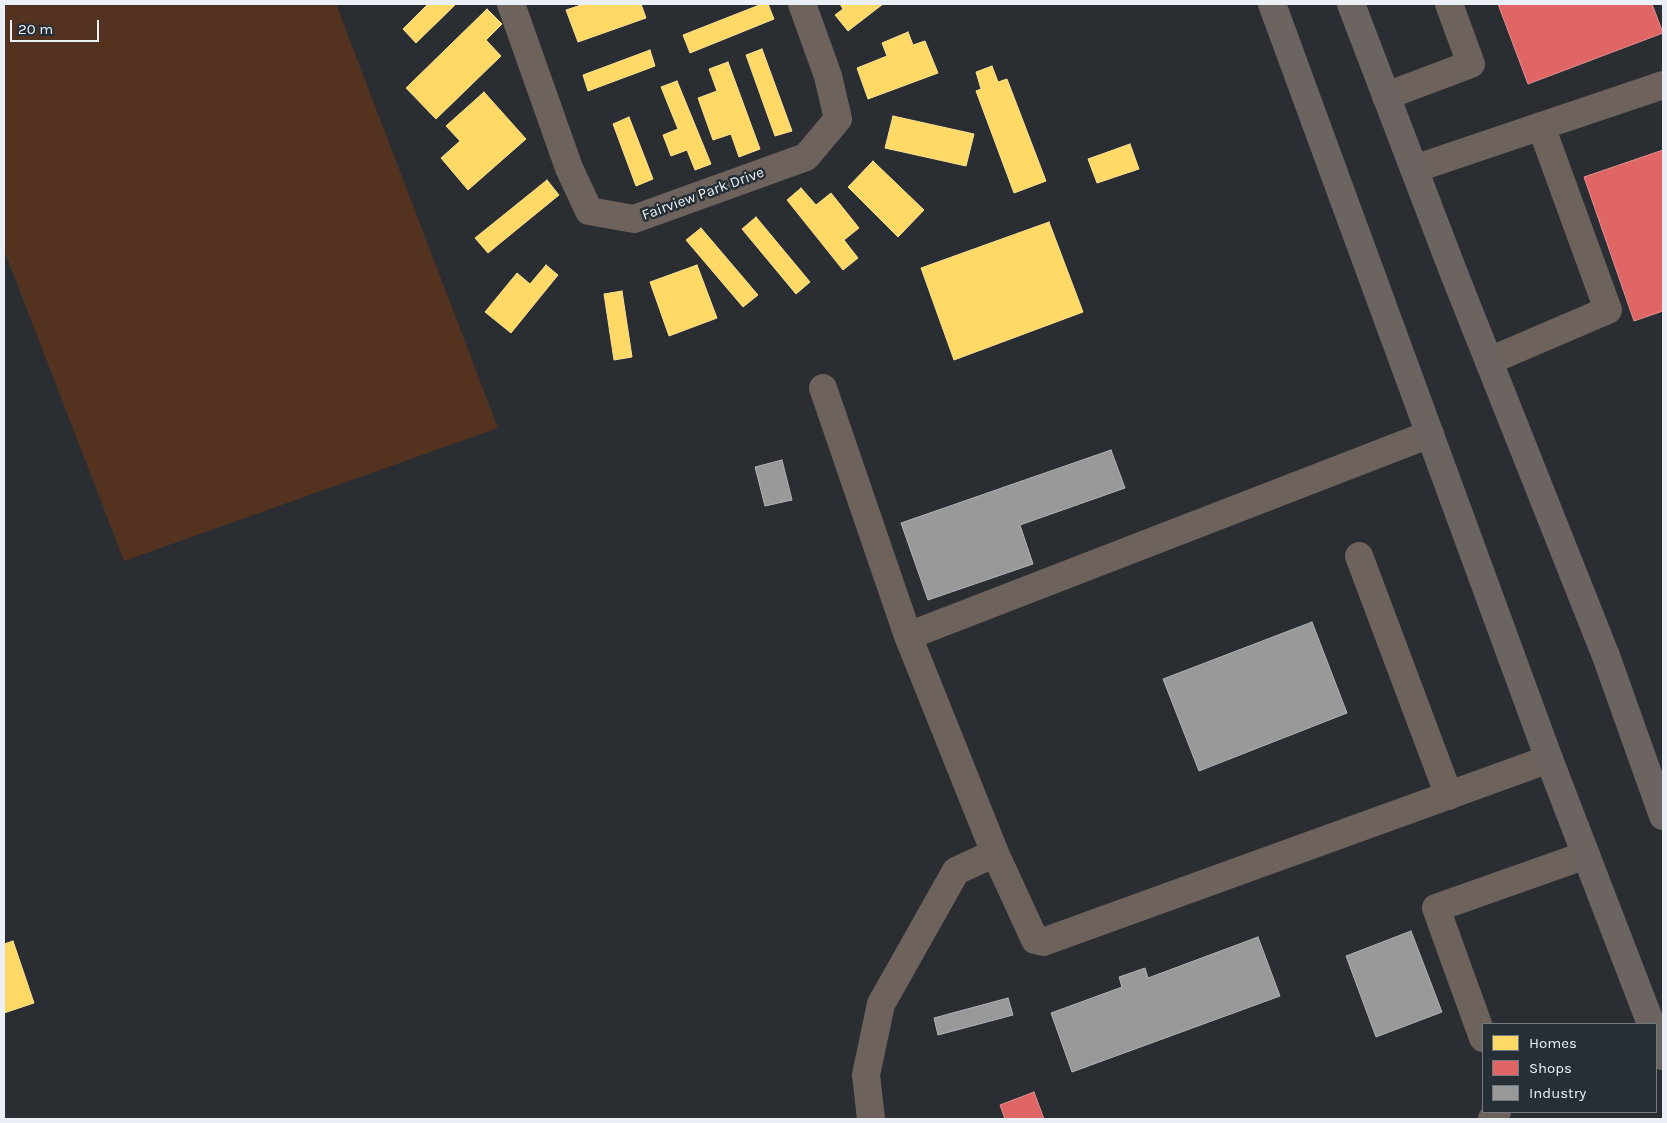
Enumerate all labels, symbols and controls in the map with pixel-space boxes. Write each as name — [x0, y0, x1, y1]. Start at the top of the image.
scale bar — [12, 10, 101, 42]
text: 20 m — [18, 20, 53, 38]
street label: Fairview Park Drive — [639, 164, 767, 224]
legend — [1482, 1023, 1657, 1113]
text: Homes — [1529, 1034, 1577, 1052]
text: Shops — [1529, 1059, 1572, 1077]
text: Industry — [1529, 1084, 1586, 1102]

